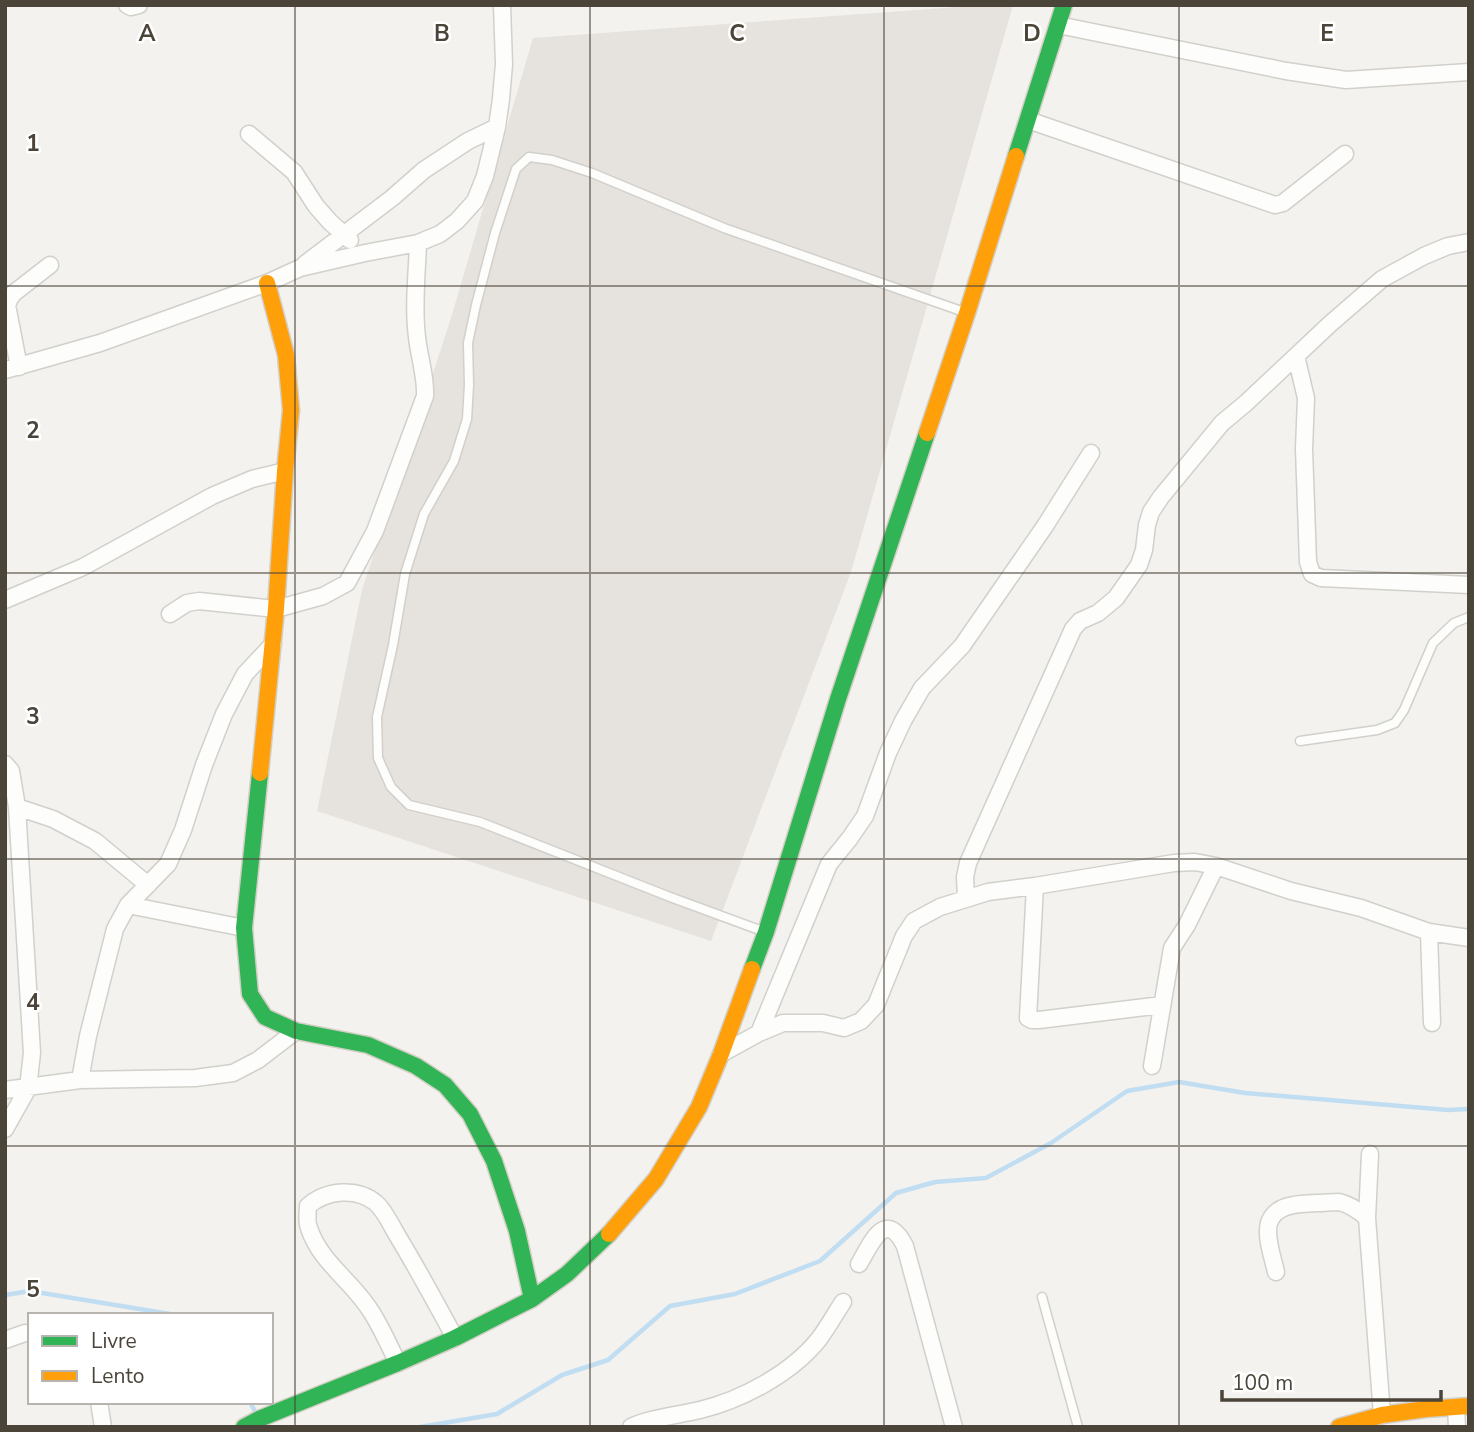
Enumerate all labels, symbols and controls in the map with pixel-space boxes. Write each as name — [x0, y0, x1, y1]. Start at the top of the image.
text: A — [138, 18, 156, 49]
text: B — [434, 18, 450, 49]
text: C — [729, 18, 745, 49]
text: D — [1023, 18, 1041, 49]
text: E — [1320, 18, 1334, 49]
text: 1 — [26, 128, 40, 159]
text: 2 — [26, 415, 40, 446]
text: 3 — [26, 701, 40, 732]
text: 4 — [26, 987, 40, 1018]
text: 5 — [26, 1274, 40, 1305]
legend — [28, 1313, 273, 1404]
text: Livre — [91, 1327, 137, 1355]
scale bar — [1222, 1358, 1441, 1402]
text: Lento — [91, 1362, 144, 1390]
text: 100 m — [1232, 1369, 1293, 1397]

